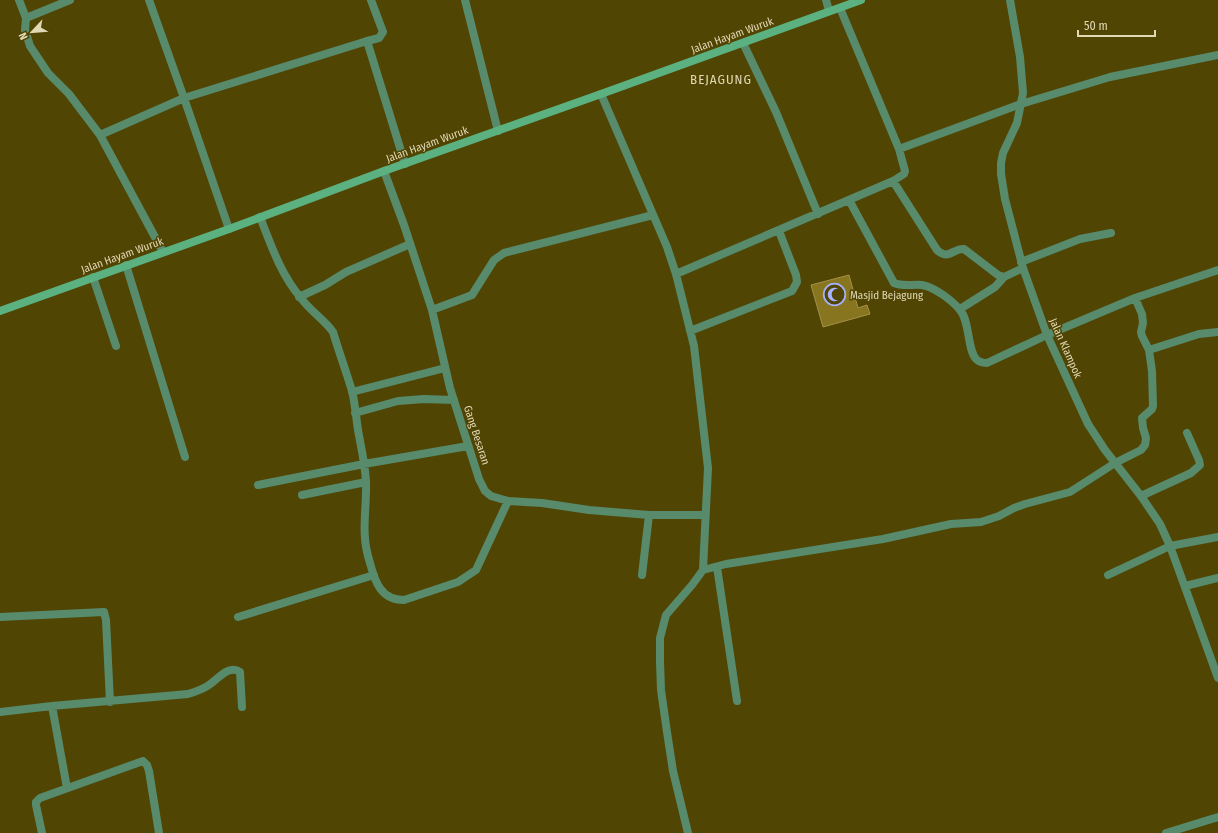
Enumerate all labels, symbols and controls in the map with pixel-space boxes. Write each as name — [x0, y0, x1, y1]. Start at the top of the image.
north arrow — [12, 12, 52, 52]
scale bar — [1078, 12, 1155, 38]
street label: Jalan Hayam Wuruk — [689, 14, 776, 56]
text: 50 m — [1084, 19, 1108, 33]
text: N — [16, 30, 31, 42]
district label: BEJAGUNG — [690, 72, 752, 87]
street label: Jalan Hayam Wuruk — [384, 123, 471, 165]
street label: Jalan Hayam Wuruk — [79, 234, 166, 276]
mosque icon: Masjid Bejagung — [821, 282, 847, 308]
place label: Masjid Bejagung — [850, 289, 924, 302]
street label: Jalan Klampok — [1047, 316, 1085, 381]
street label: Gang Besaran — [461, 404, 492, 466]

